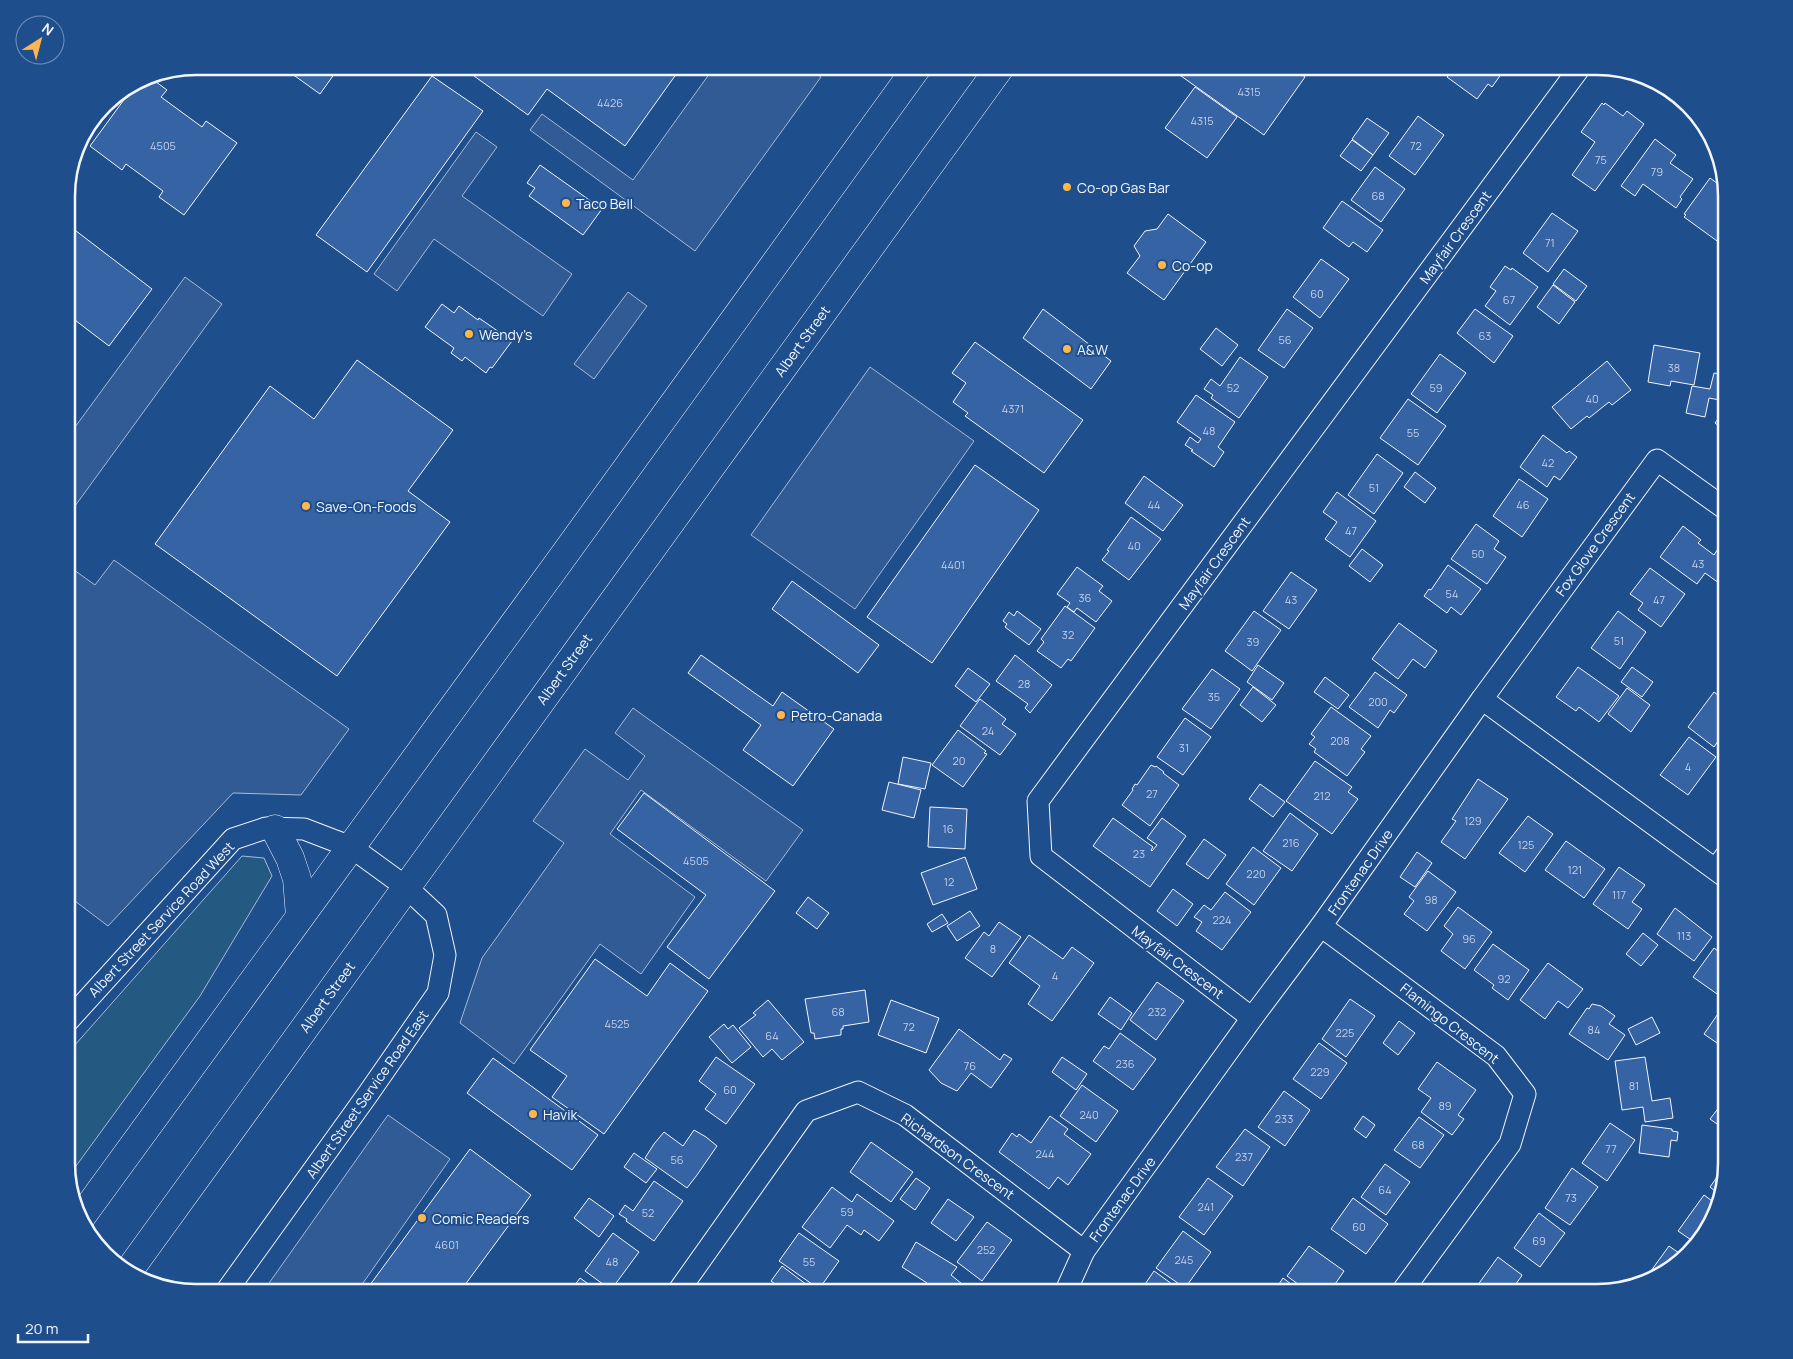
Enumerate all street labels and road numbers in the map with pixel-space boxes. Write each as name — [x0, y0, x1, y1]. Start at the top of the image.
street label: Mayfair Crescent — [1415, 186, 1495, 287]
street label: Albert Street — [770, 301, 834, 380]
street label: Fox Glove Crescent — [1551, 488, 1639, 600]
street label: Mayfair Crescent — [1174, 512, 1254, 613]
street label: Albert Street — [532, 629, 596, 708]
street label: Frontenac Drive — [1323, 825, 1397, 919]
street label: Albert Street Service Road West — [84, 837, 239, 1001]
street label: Mayfair Crescent — [1128, 921, 1228, 1003]
street label: Albert Street — [295, 957, 359, 1036]
street label: Flamingo Crescent — [1397, 978, 1504, 1068]
street label: Albert Street Service Road East — [301, 1006, 433, 1182]
street label: Richardson Crescent — [897, 1108, 1019, 1204]
street label: Frontenac Drive — [1085, 1152, 1159, 1246]

